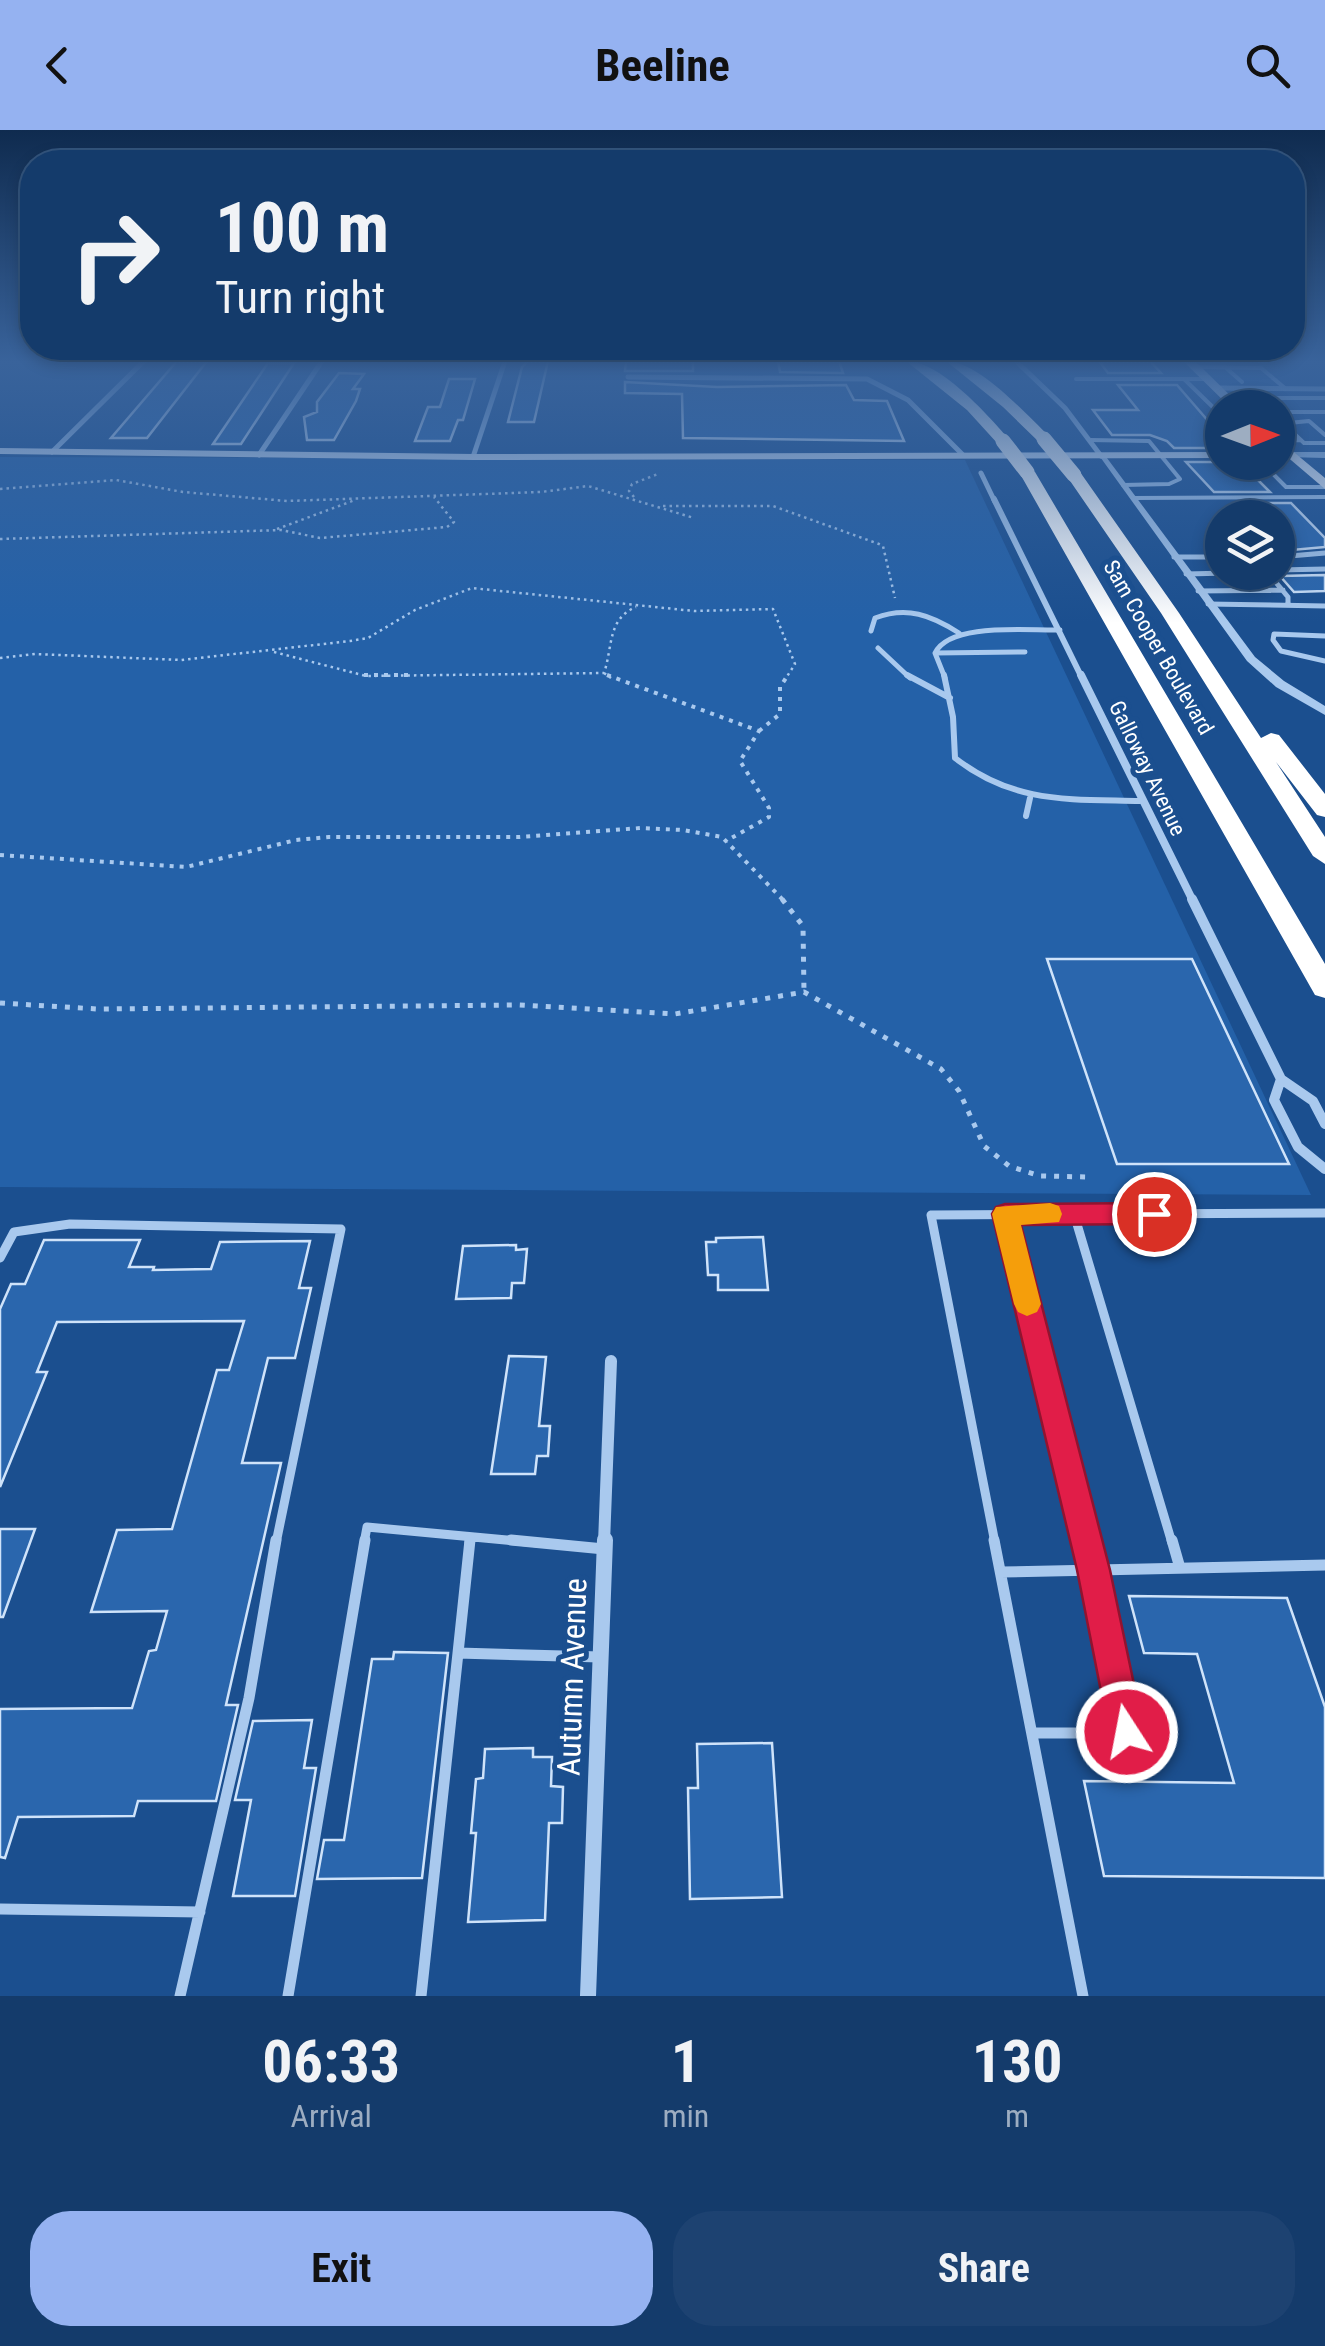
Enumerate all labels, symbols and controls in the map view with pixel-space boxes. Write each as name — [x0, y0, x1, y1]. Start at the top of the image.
icon: back — [30, 38, 85, 93]
icon: search — [1240, 38, 1295, 93]
text: Beeline — [595, 39, 730, 92]
text: 100 m — [215, 187, 389, 269]
icon: right — [50, 190, 180, 320]
text: Turn right — [215, 271, 385, 324]
north arrow — [1205, 390, 1295, 480]
map controls — [1205, 390, 1295, 590]
button: layers — [1205, 500, 1295, 590]
street label: Sam Cooper Boulevard — [1098, 556, 1219, 739]
street label: Galloway Avenue — [1104, 697, 1191, 840]
pin — [1112, 1172, 1197, 1257]
icon: arrive — [1127, 1187, 1182, 1242]
street label: Autumn Avenue — [550, 1578, 594, 1776]
position arrow — [1075, 1680, 1179, 1784]
text: 06:33 — [262, 2026, 400, 2097]
text: 1 — [671, 2026, 701, 2097]
text: 130 — [972, 2026, 1063, 2097]
text: Arrival — [290, 2097, 372, 2135]
text: min — [662, 2097, 709, 2135]
text: m — [1005, 2097, 1029, 2135]
button: Exit — [30, 2211, 653, 2326]
button: Share — [673, 2211, 1295, 2326]

